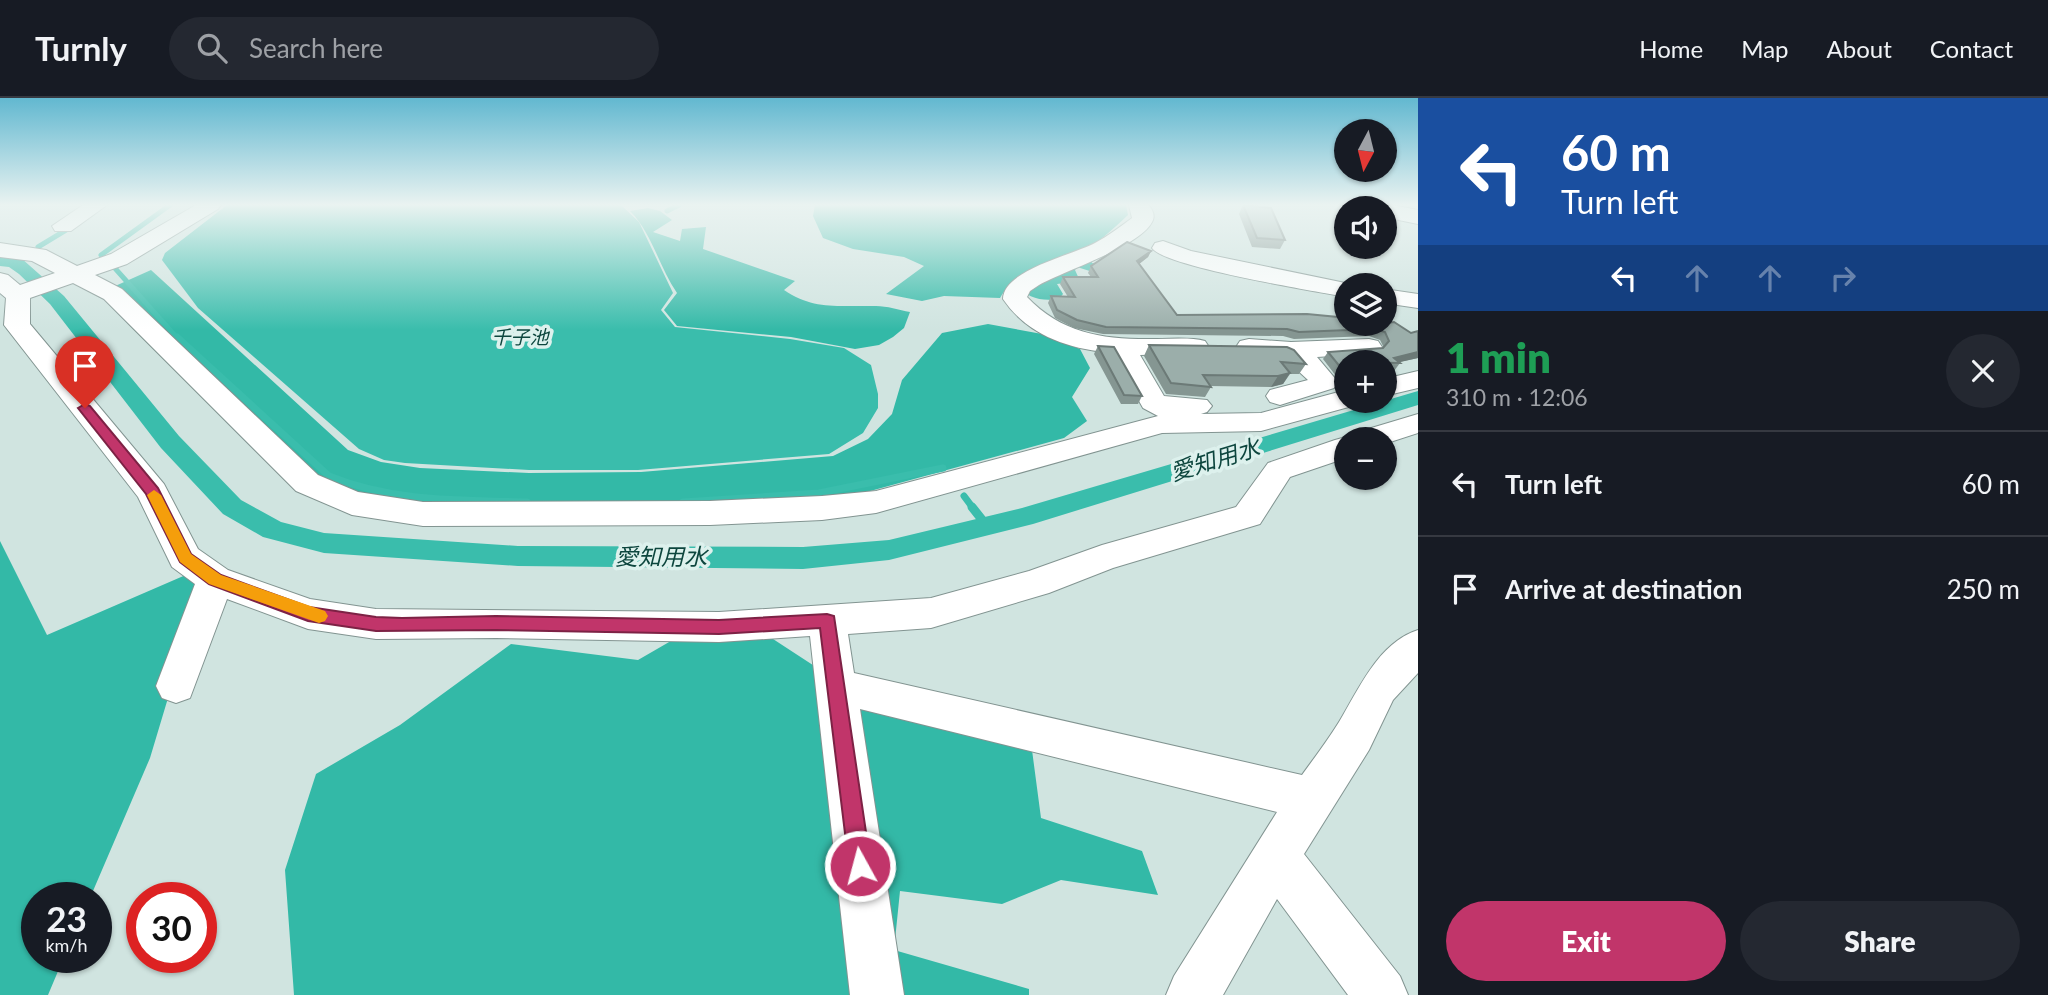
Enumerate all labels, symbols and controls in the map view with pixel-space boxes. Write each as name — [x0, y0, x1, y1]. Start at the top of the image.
search box — [169, 17, 659, 80]
text: Turnly — [35, 28, 127, 68]
icon: search — [193, 29, 231, 67]
text: Search here — [249, 32, 383, 64]
text: Home — [1639, 34, 1703, 63]
text: Map — [1741, 34, 1789, 63]
text: About — [1827, 34, 1892, 63]
text: Contact — [1930, 34, 2013, 63]
north arrow — [1334, 119, 1396, 182]
map controls — [1334, 119, 1397, 490]
text: 60 m — [1561, 123, 1671, 181]
icon: left — [1446, 126, 1537, 217]
text: Turn left — [1561, 182, 1678, 221]
button: sound — [1334, 196, 1397, 259]
icon: left — [1605, 259, 1643, 297]
icon: ahead — [1678, 259, 1716, 297]
icon: ahead — [1751, 259, 1789, 297]
icon: right — [1824, 259, 1862, 297]
button: layers — [1334, 273, 1397, 336]
water label: 千子池 — [491, 325, 550, 348]
text: 1 min — [1446, 332, 1551, 382]
button: close — [1946, 334, 2020, 408]
pin — [55, 336, 115, 408]
icon: arrive — [66, 347, 104, 385]
button: + — [1334, 350, 1397, 413]
text: 310 m · 12:06 — [1446, 383, 1588, 411]
button: − — [1334, 427, 1397, 490]
water label: 愛知用水 — [1167, 431, 1266, 486]
icon: left — [1446, 465, 1484, 503]
text: Turn left — [1505, 468, 1602, 500]
text: 60 m — [1962, 468, 2020, 500]
water label: 愛知用水 — [615, 542, 710, 570]
icon: arrive — [1446, 570, 1484, 608]
text: Arrive at destination — [1505, 573, 1742, 605]
text: 250 m — [1947, 573, 2020, 605]
position arrow — [823, 829, 897, 903]
speed limit sign: 30 — [126, 882, 217, 973]
text: 23 — [46, 897, 87, 939]
button: Exit — [1446, 901, 1726, 981]
button: Share — [1740, 901, 2020, 981]
text: km/h — [45, 934, 88, 956]

